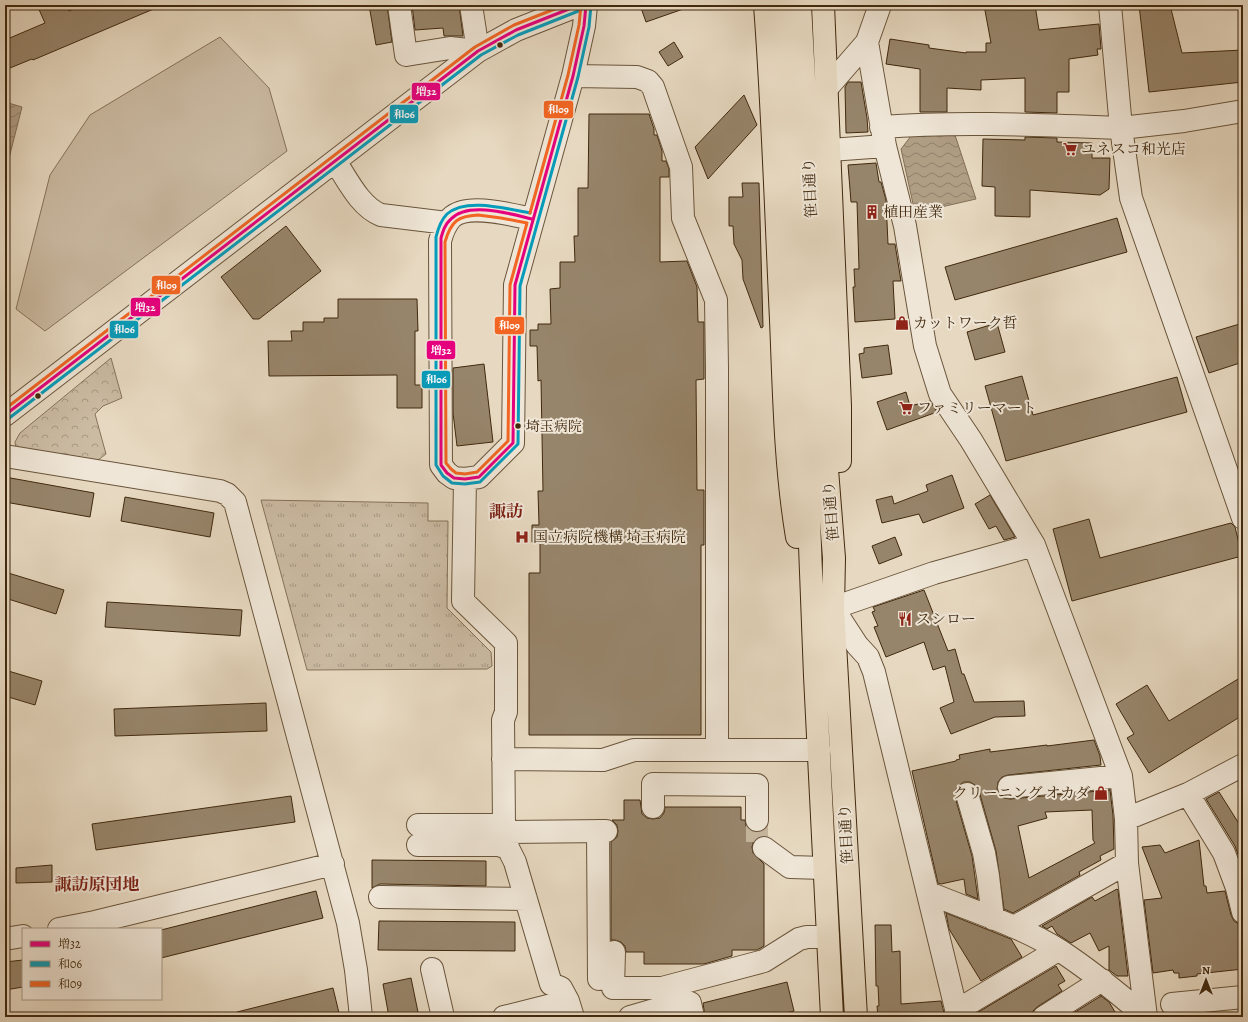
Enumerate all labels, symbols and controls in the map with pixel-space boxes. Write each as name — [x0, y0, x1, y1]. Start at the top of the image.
unlabelled marker — [495, 40, 505, 50]
line badge: 増32 — [411, 82, 441, 101]
text: 増32 — [415, 84, 437, 99]
line badge: 和09 — [543, 100, 574, 119]
text: 和09 — [547, 102, 569, 117]
line badge: 和06 — [389, 104, 419, 124]
text: 和06 — [393, 107, 415, 122]
place label: ユネスコ和光店 — [1081, 139, 1186, 159]
supermarket icon: ユネスコ和光店 — [1062, 141, 1078, 157]
street label: 笹目通り — [798, 158, 822, 218]
place label: 植田産業 — [883, 202, 943, 222]
building icon: 植田産業 — [864, 204, 880, 220]
line badge: 和09 — [151, 275, 181, 295]
text: 和09 — [155, 278, 177, 293]
line badge: 増32 — [130, 297, 161, 317]
text: 増32 — [134, 300, 156, 315]
place label: カットワーク哲 — [913, 313, 1018, 333]
shop icon: カットワーク哲 — [894, 315, 910, 331]
line badge: 和09 — [494, 316, 525, 335]
text: 和09 — [498, 318, 520, 333]
line badge: 和06 — [109, 320, 139, 339]
text: 和06 — [113, 322, 135, 337]
line badge: 増32 — [426, 340, 456, 360]
text: 増32 — [430, 343, 452, 358]
line badge: 和06 — [421, 370, 451, 389]
text: 和06 — [425, 372, 447, 387]
unlabelled marker — [33, 391, 43, 401]
place label: ファミリーマート — [917, 398, 1037, 418]
supermarket icon: ファミリーマート — [898, 400, 914, 416]
place label: 埼玉病院 — [526, 417, 582, 436]
marker: 埼玉病院 — [513, 421, 523, 431]
street label: 笹目通り — [818, 480, 844, 542]
district label: 諏訪 — [489, 500, 523, 523]
place label: 国立病院機構 埼玉病院 — [533, 527, 686, 547]
hospital icon: 国立病院機構 埼玉病院 — [514, 529, 530, 545]
place label: スシロー — [916, 609, 976, 629]
restaurant icon: スシロー — [897, 611, 913, 627]
place label: クリーニング オカダ — [953, 783, 1090, 803]
shop icon: クリーニング オカダ — [1093, 785, 1109, 801]
street label: 笹目通り — [834, 804, 858, 864]
district label: 諏訪原団地 — [55, 873, 140, 896]
legend — [22, 928, 162, 1000]
text: 増32 — [58, 936, 81, 952]
text: 和06 — [58, 956, 82, 972]
north arrow — [1186, 960, 1226, 1000]
text: N — [1202, 963, 1210, 978]
text: 和09 — [58, 976, 82, 992]

